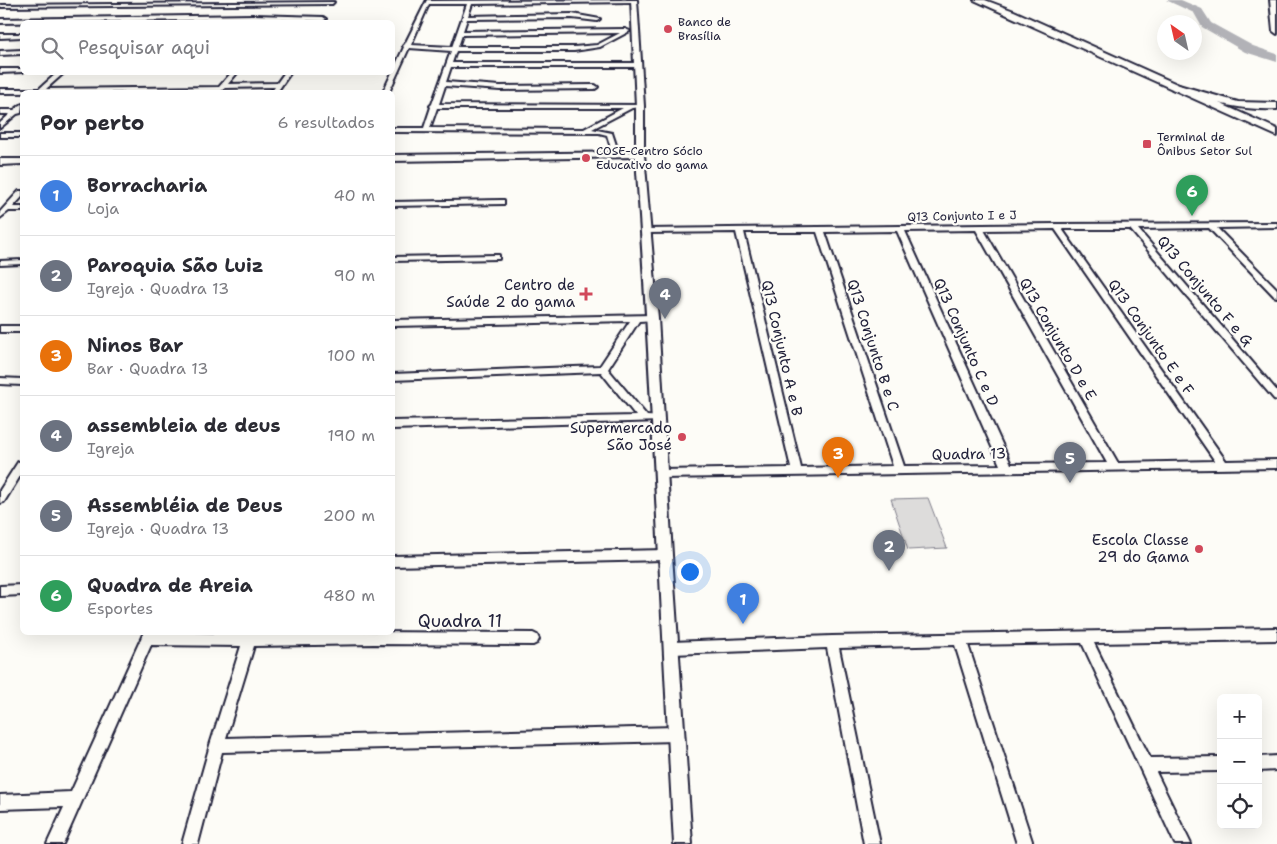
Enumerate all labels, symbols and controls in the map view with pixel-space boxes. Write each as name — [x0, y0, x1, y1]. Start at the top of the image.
place label: Banco de Brasília — [678, 14, 731, 44]
north arrow — [1157, 15, 1202, 60]
search box — [20, 20, 395, 75]
marker: Banco de Brasília — [662, 23, 674, 35]
icon: search — [38, 34, 66, 62]
text: Pesquisar aqui — [78, 35, 210, 60]
text: Por perto — [40, 109, 144, 137]
text: 6 resultados — [277, 112, 375, 133]
place label: Terminal de Ônibus Setor Sul — [1157, 129, 1252, 159]
marker: Terminal de Ônibus Setor Sul — [1141, 138, 1153, 150]
place label: COSE-Centro Sócio Educativo do gama — [596, 143, 708, 173]
marker: COSE-Centro Sócio Educativo do gama — [580, 152, 592, 164]
text: Borracharia — [87, 173, 207, 198]
pin: 6 — [1176, 175, 1208, 216]
text: 1 — [52, 185, 60, 206]
text: 40 m — [333, 185, 375, 206]
text: Loja — [87, 198, 119, 219]
street label: Q13 Conjunto I e J — [907, 207, 1017, 225]
street label: Q13 Conjunto F e G — [1153, 231, 1257, 351]
text: Paroquia São Luiz — [87, 253, 263, 278]
text: 2 — [50, 265, 62, 286]
text: 90 m — [334, 265, 375, 286]
street label: Q13 Conjunto D e E — [1015, 274, 1101, 404]
place label: Centro de Saúde 2 do gama — [446, 275, 576, 312]
street label: Q13 Conjunto C e D — [929, 275, 1003, 409]
street label: Q13 Conjunto E e F — [1104, 275, 1198, 399]
street label: Q13 Conjunto B e C — [842, 277, 904, 413]
text: Igreja · Quadra 13 — [87, 278, 229, 299]
pin: 4 — [649, 278, 681, 319]
street label: Q13 Conjunto A e B — [757, 278, 807, 418]
marker: Centro de Saúde 2 do gama — [579, 287, 593, 301]
text: Ninos Bar — [87, 333, 183, 358]
text: 3 — [50, 345, 62, 366]
text: 100 m — [327, 345, 375, 366]
text: Bar · Quadra 13 — [87, 358, 208, 379]
text: assembleia de deus — [87, 413, 281, 438]
place label: Supermercado São José — [570, 418, 672, 455]
text: 4 — [50, 425, 62, 446]
text: 190 m — [328, 425, 375, 446]
marker: Supermercado São José — [676, 431, 688, 443]
pin: 3 — [822, 437, 854, 478]
text: Igreja — [87, 438, 134, 459]
pin: 5 — [1054, 442, 1086, 483]
street label: Quadra 13 — [932, 443, 1006, 465]
text: Assembléia de Deus — [87, 493, 283, 518]
text: 5 — [51, 505, 61, 526]
text: 200 m — [323, 505, 375, 526]
text: Igreja · Quadra 13 — [87, 518, 229, 539]
pin: 2 — [873, 530, 905, 571]
place label: Escola Classe 29 do Gama — [1092, 530, 1190, 567]
marker: Escola Classe 29 do Gama — [1193, 543, 1205, 555]
your location — [677, 559, 703, 585]
text: Quadra de Areia — [87, 573, 253, 598]
pin: 1 — [727, 583, 759, 624]
text: 6 — [50, 585, 62, 606]
text: 480 m — [323, 585, 375, 606]
text: Esportes — [87, 598, 153, 619]
street label: Quadra 11 — [418, 609, 502, 633]
map controls — [1217, 694, 1262, 829]
button: + — [1217, 694, 1262, 739]
button: − — [1217, 739, 1262, 784]
button: locate — [1217, 784, 1262, 829]

